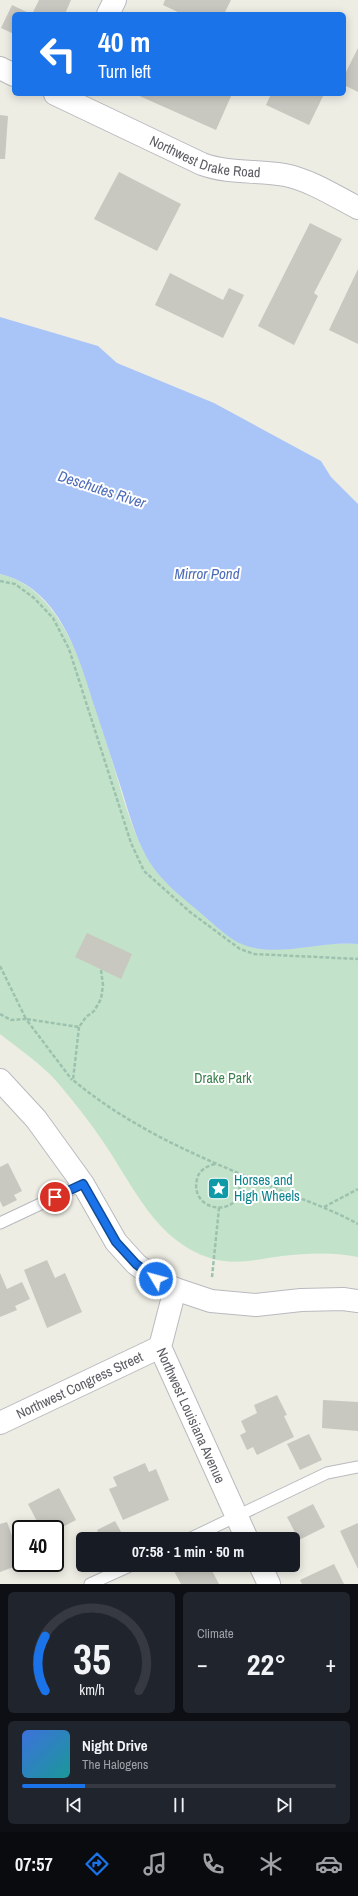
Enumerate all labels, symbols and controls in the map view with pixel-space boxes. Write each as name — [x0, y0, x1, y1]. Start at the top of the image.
text: 40 m — [98, 23, 150, 61]
icon: left — [32, 28, 84, 80]
text: Turn left — [98, 59, 151, 84]
street label: Northwest Drake Road — [147, 131, 261, 181]
water label: Deschutes River — [56, 465, 149, 513]
water label: Mirror Pond — [175, 563, 240, 584]
park label: Drake Park — [194, 1069, 252, 1087]
place label: Horses and High Wheels — [234, 1171, 300, 1205]
place icon: Horses and High Wheels — [206, 1175, 232, 1201]
pin — [38, 1180, 72, 1214]
icon: arrive — [44, 1186, 66, 1208]
position arrow — [135, 1258, 177, 1300]
street label: Northwest Louisiana Avenue — [153, 1345, 229, 1486]
street label: Northwest Congress Street — [13, 1348, 146, 1423]
speed limit sign: 40 — [12, 1520, 64, 1572]
text: 07:58 · 1 min · 50 m — [132, 1541, 244, 1562]
text: Climate — [197, 1625, 234, 1642]
text: 35 — [73, 1630, 110, 1686]
text: 22° — [247, 1644, 286, 1684]
text: − — [197, 1649, 208, 1679]
text: + — [325, 1649, 336, 1679]
text: km/h — [79, 1679, 104, 1698]
text: Night Drive — [82, 1735, 148, 1756]
text: The Halogens — [82, 1756, 148, 1773]
icon: previous — [63, 1794, 85, 1816]
icon: pause — [168, 1794, 190, 1816]
icon: next — [273, 1794, 295, 1816]
icon: directions — [83, 1850, 111, 1878]
icon: music — [141, 1850, 169, 1878]
icon: phone — [199, 1850, 227, 1878]
icon: climate — [257, 1850, 285, 1878]
icon: car — [315, 1850, 343, 1878]
text: 07:57 — [15, 1852, 53, 1877]

